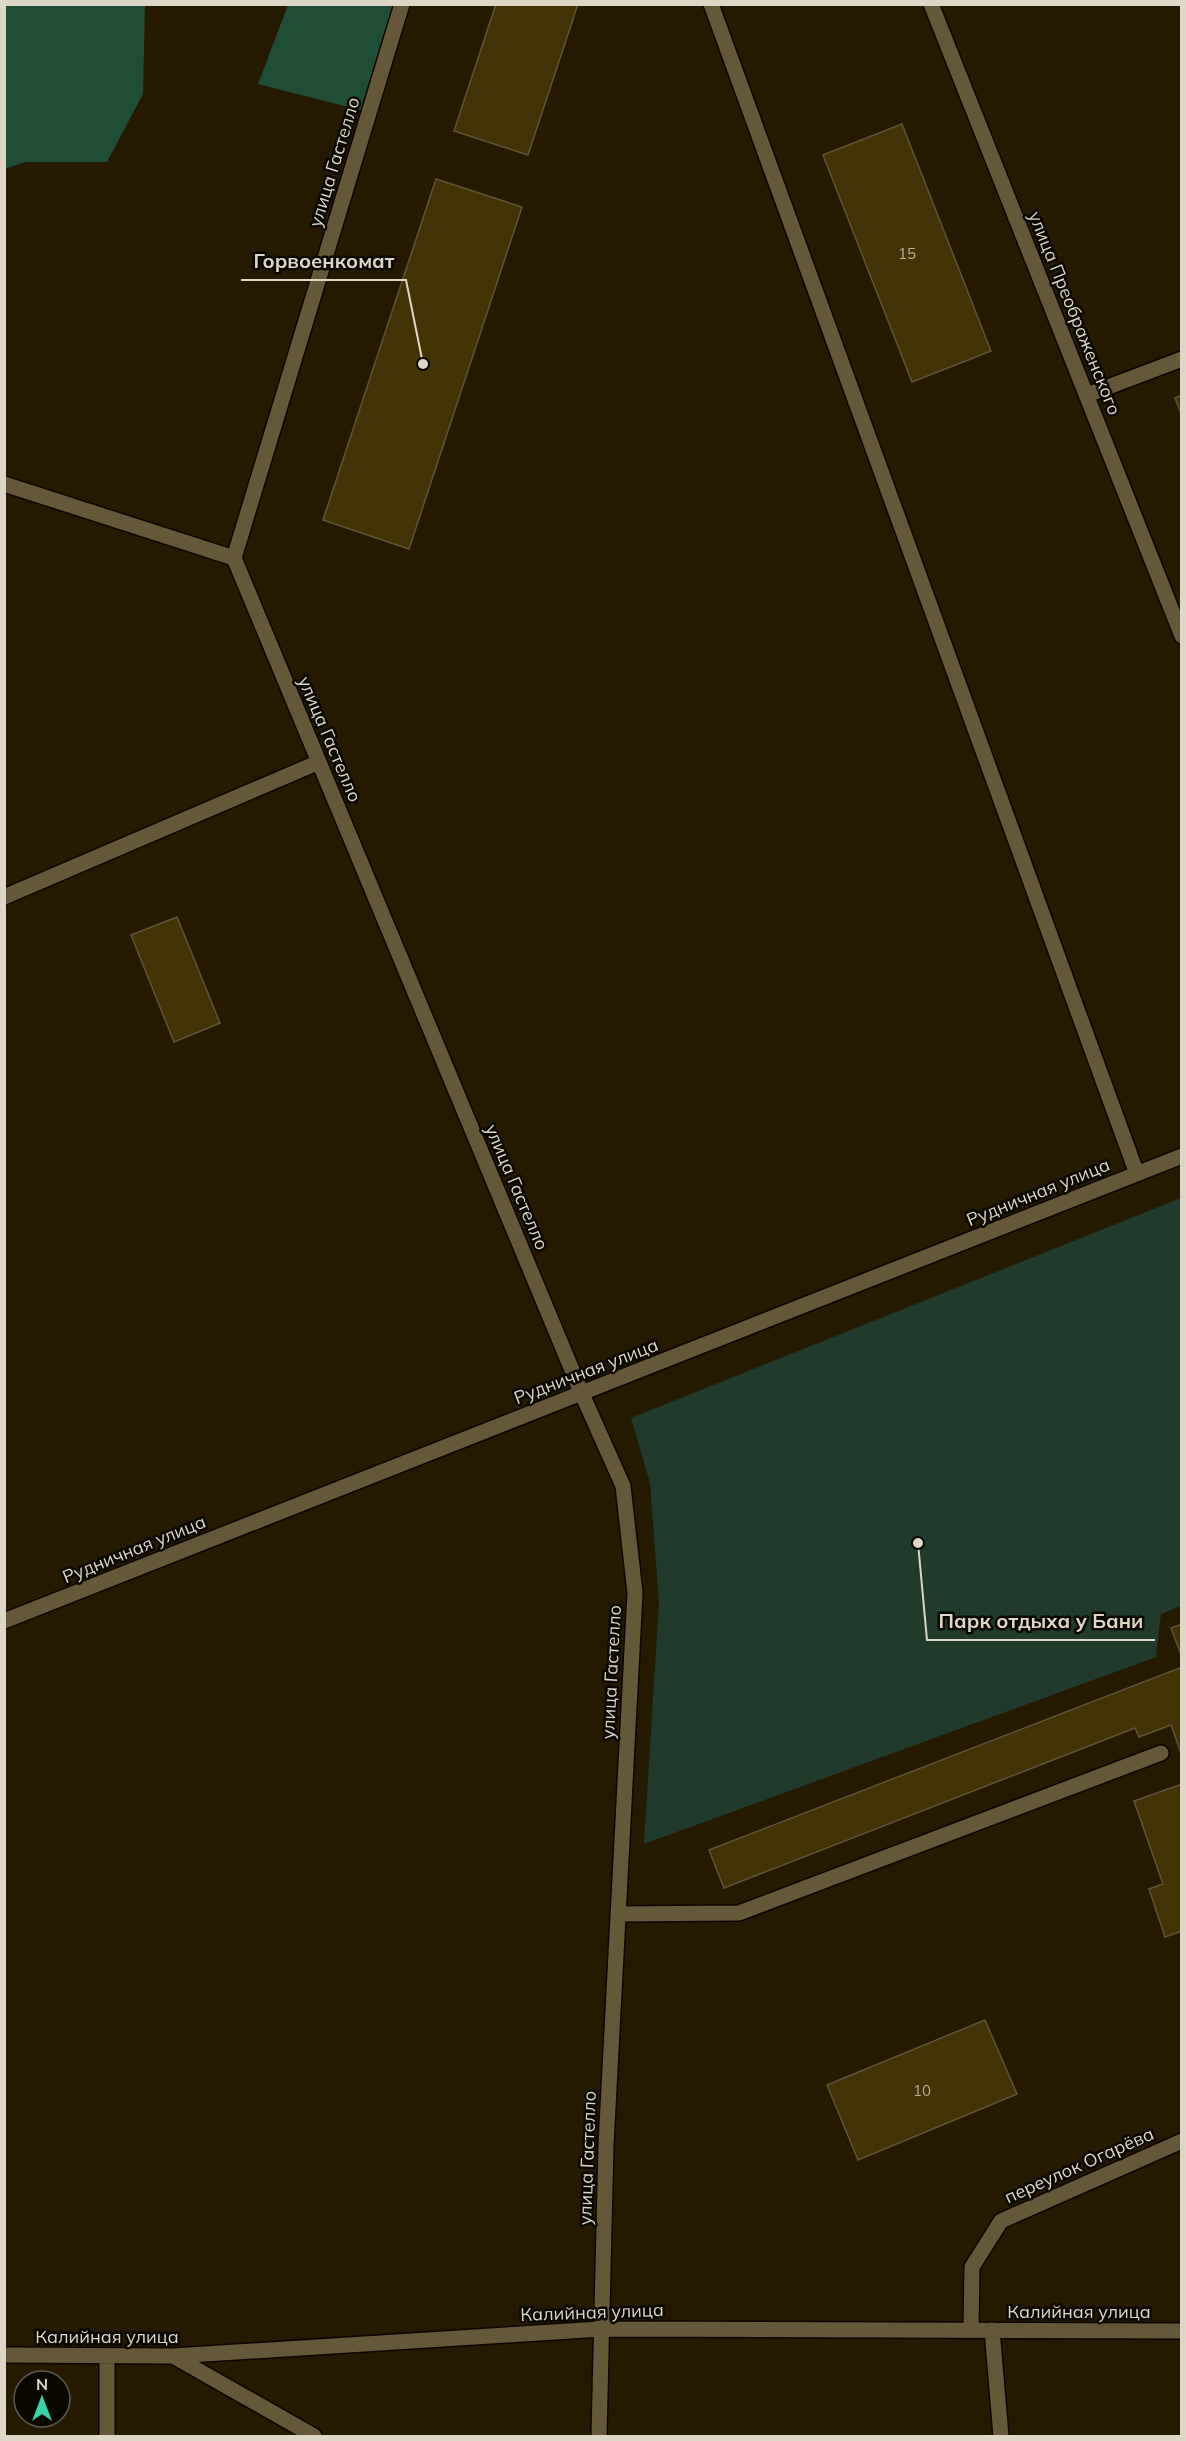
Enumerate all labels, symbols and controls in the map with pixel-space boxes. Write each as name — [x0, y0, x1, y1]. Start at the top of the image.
street label: улица Гастелло — [303, 94, 365, 230]
street label: улица Преображенского — [1024, 208, 1126, 418]
callout: Горвоенкомат — [241, 242, 406, 280]
house number: 15 — [898, 244, 916, 263]
text: Горвоенкомат — [254, 248, 395, 273]
street label: улица Гастелло — [293, 673, 367, 805]
street label: улица Гастелло — [480, 1121, 554, 1253]
street label: Рудничная улица — [963, 1153, 1113, 1231]
street label: Рудничная улица — [511, 1333, 661, 1409]
street label: Рудничная улица — [59, 1510, 209, 1588]
callout: Парк отдыха у Бани — [927, 1602, 1155, 1640]
street label: улица Гастелло — [596, 1604, 626, 1740]
text: Парк отдыха у Бани — [939, 1608, 1143, 1633]
house number: 10 — [913, 2081, 931, 2100]
street label: улица Гастелло — [573, 2090, 601, 2226]
street label: переулок Огарёва — [1001, 2122, 1157, 2208]
street label: Калийная улица — [520, 2298, 664, 2326]
street label: Калийная улица — [1007, 2300, 1151, 2323]
street label: Калийная улица — [35, 2325, 179, 2348]
north arrow — [12, 2369, 72, 2429]
text: N — [36, 2374, 48, 2394]

